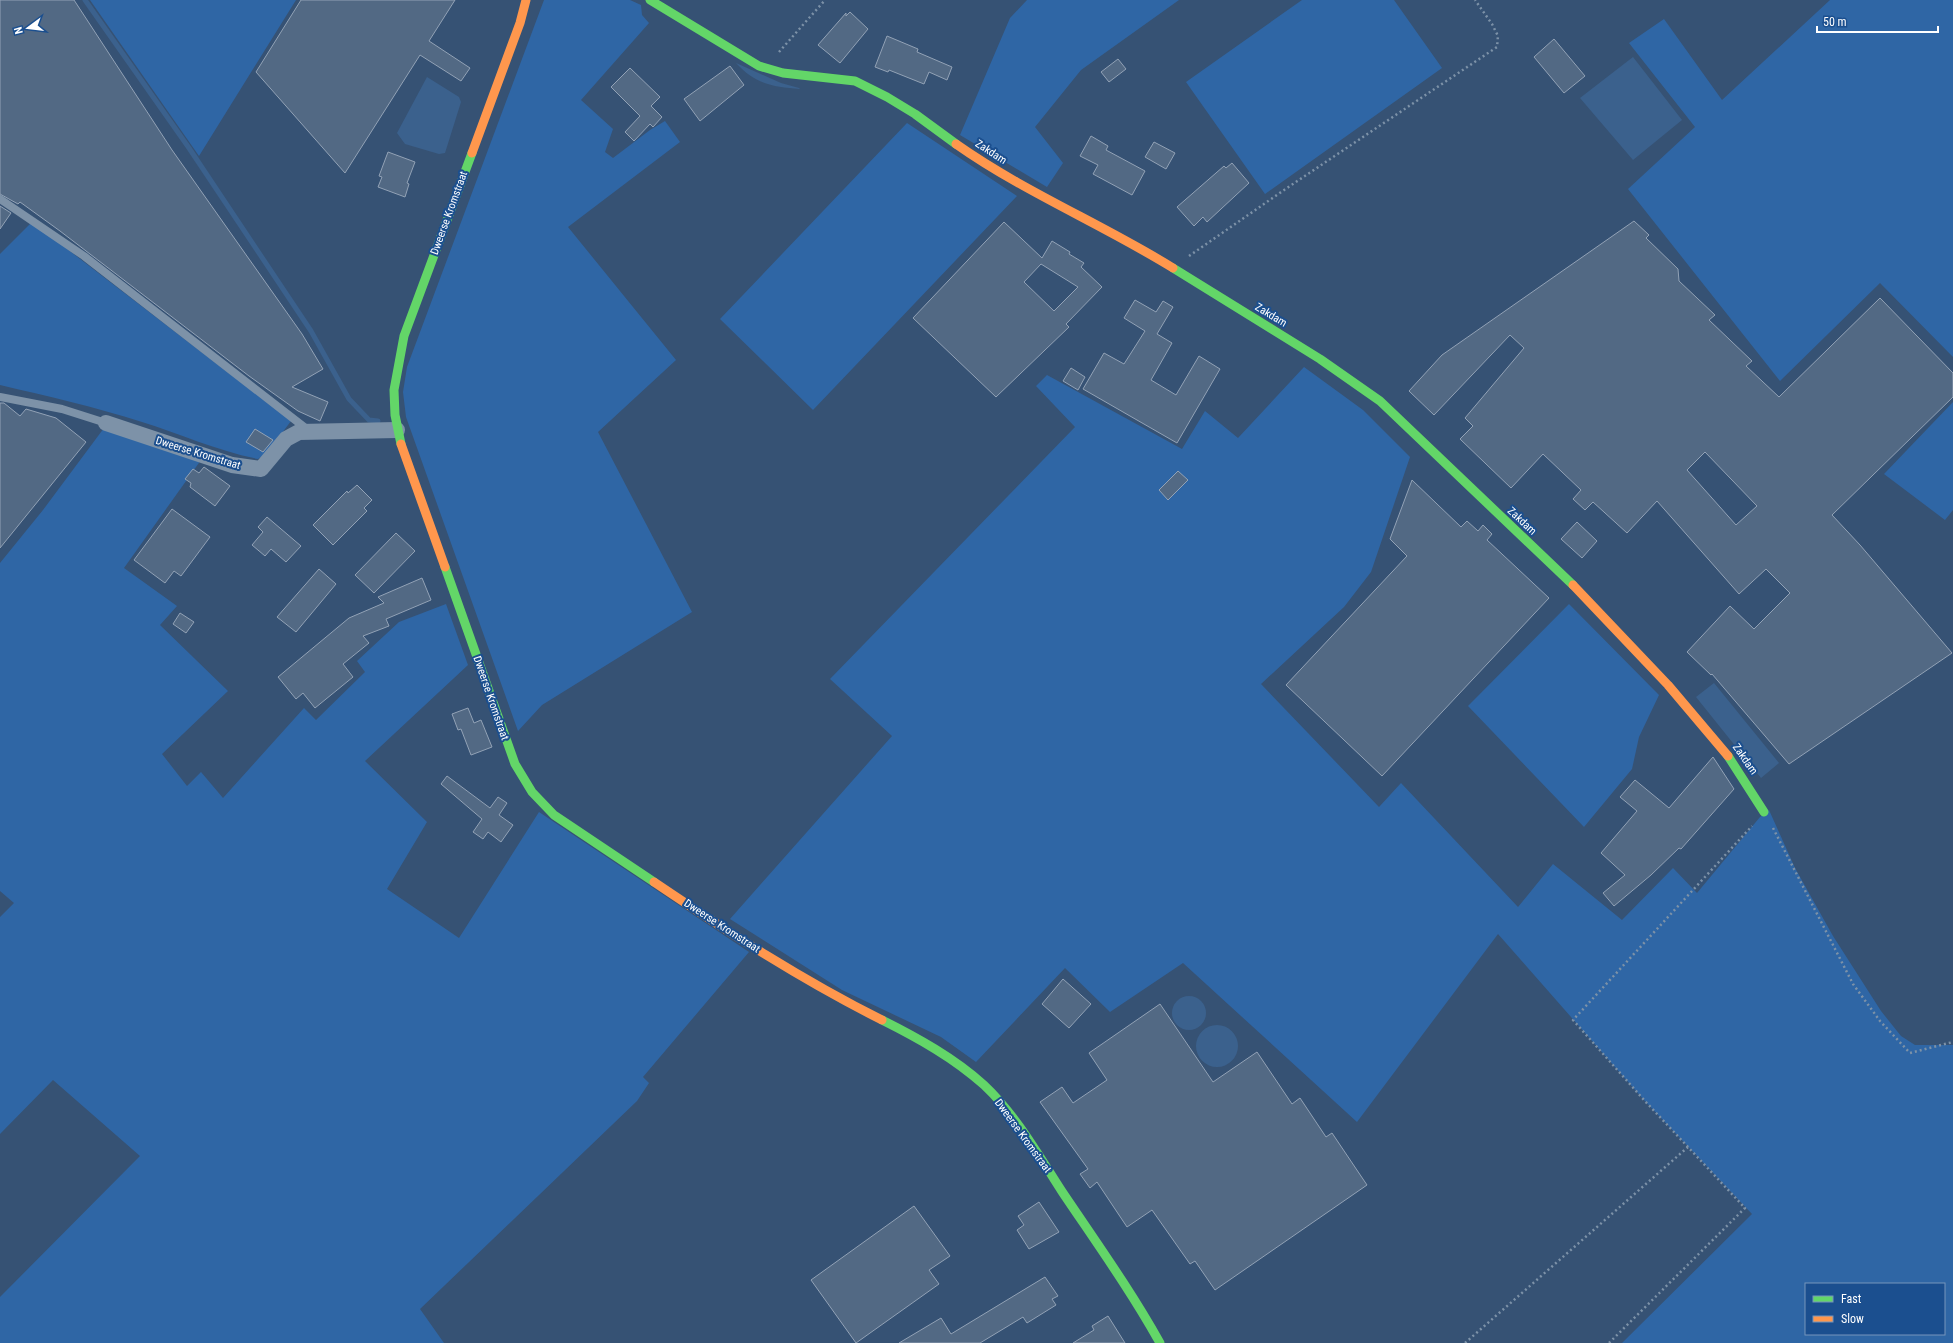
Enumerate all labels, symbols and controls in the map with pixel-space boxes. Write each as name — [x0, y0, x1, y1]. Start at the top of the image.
north arrow — [8, 8, 48, 48]
scale bar — [1817, 8, 1938, 34]
text: 50 m — [1823, 15, 1847, 29]
text: N — [12, 25, 26, 35]
street label: Zakdam — [973, 137, 1009, 167]
street label: Dweerse Kromstraat — [428, 169, 470, 257]
street label: Zakdam — [1253, 300, 1289, 330]
street label: Dweerse Kromstraat — [154, 434, 242, 472]
street label: Zakdam — [1505, 504, 1539, 538]
street label: Dweerse Kromstraat — [471, 654, 511, 742]
street label: Zakdam — [1730, 741, 1760, 777]
street label: Dweerse Kromstraat — [682, 897, 762, 955]
street label: Dweerse Kromstraat — [992, 1097, 1054, 1175]
legend — [1805, 1283, 1945, 1335]
text: Fast — [1841, 1292, 1862, 1306]
text: Slow — [1841, 1312, 1864, 1326]

